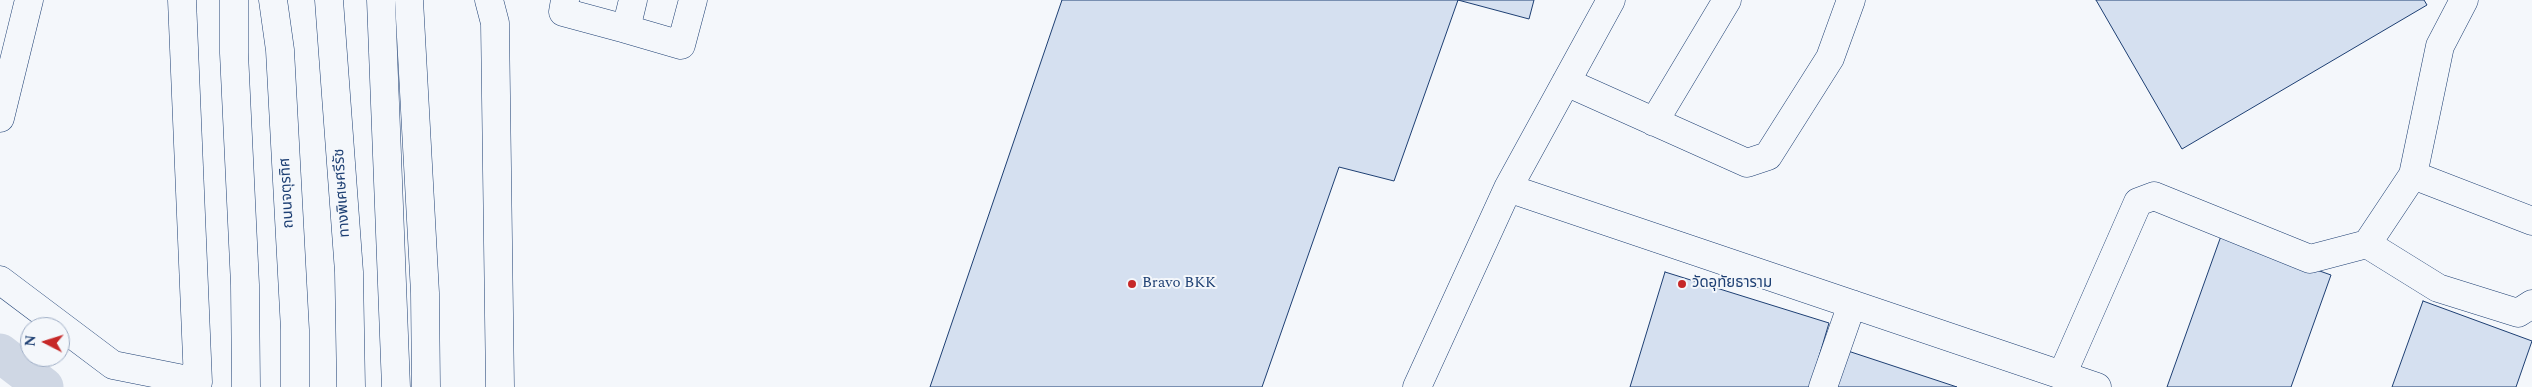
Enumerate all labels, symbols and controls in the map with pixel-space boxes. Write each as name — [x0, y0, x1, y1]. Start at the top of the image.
street label: ทางพิเศษศรีรัช — [331, 148, 355, 238]
street label: ถนนจตุรทิศ — [277, 157, 299, 229]
place label: Bravo BKK — [1142, 275, 1216, 293]
place label: วัดอุทัยธาราม — [1692, 275, 1772, 293]
marker: Bravo BKK — [1126, 278, 1138, 290]
marker: วัดอุทัยธาราม — [1676, 278, 1688, 290]
north arrow — [20, 317, 70, 367]
text: N — [20, 334, 42, 347]

